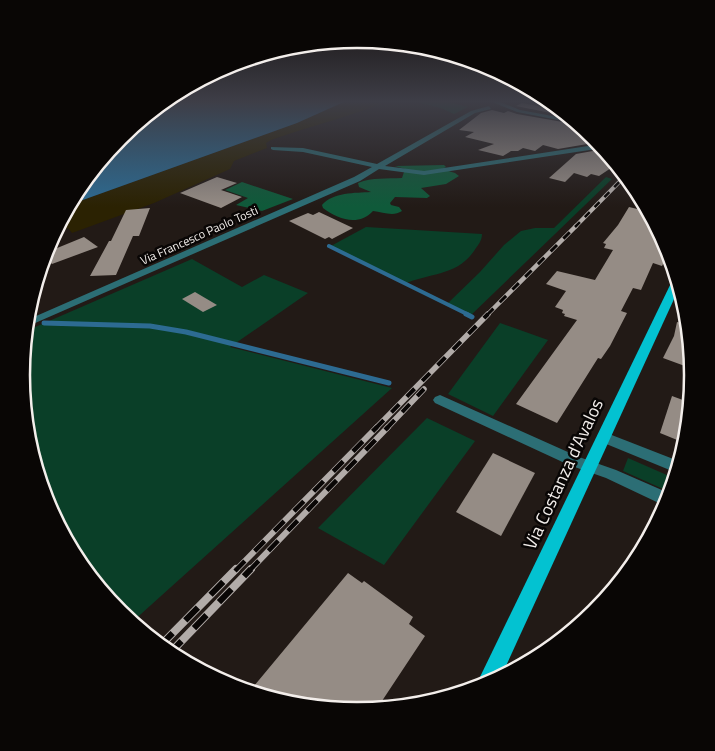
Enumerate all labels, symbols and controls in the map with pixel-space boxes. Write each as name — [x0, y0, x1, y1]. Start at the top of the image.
street label: Via Francesco Paolo Tosti — [137, 200, 261, 270]
street label: Via Costanza d'Avalos — [516, 394, 610, 554]

